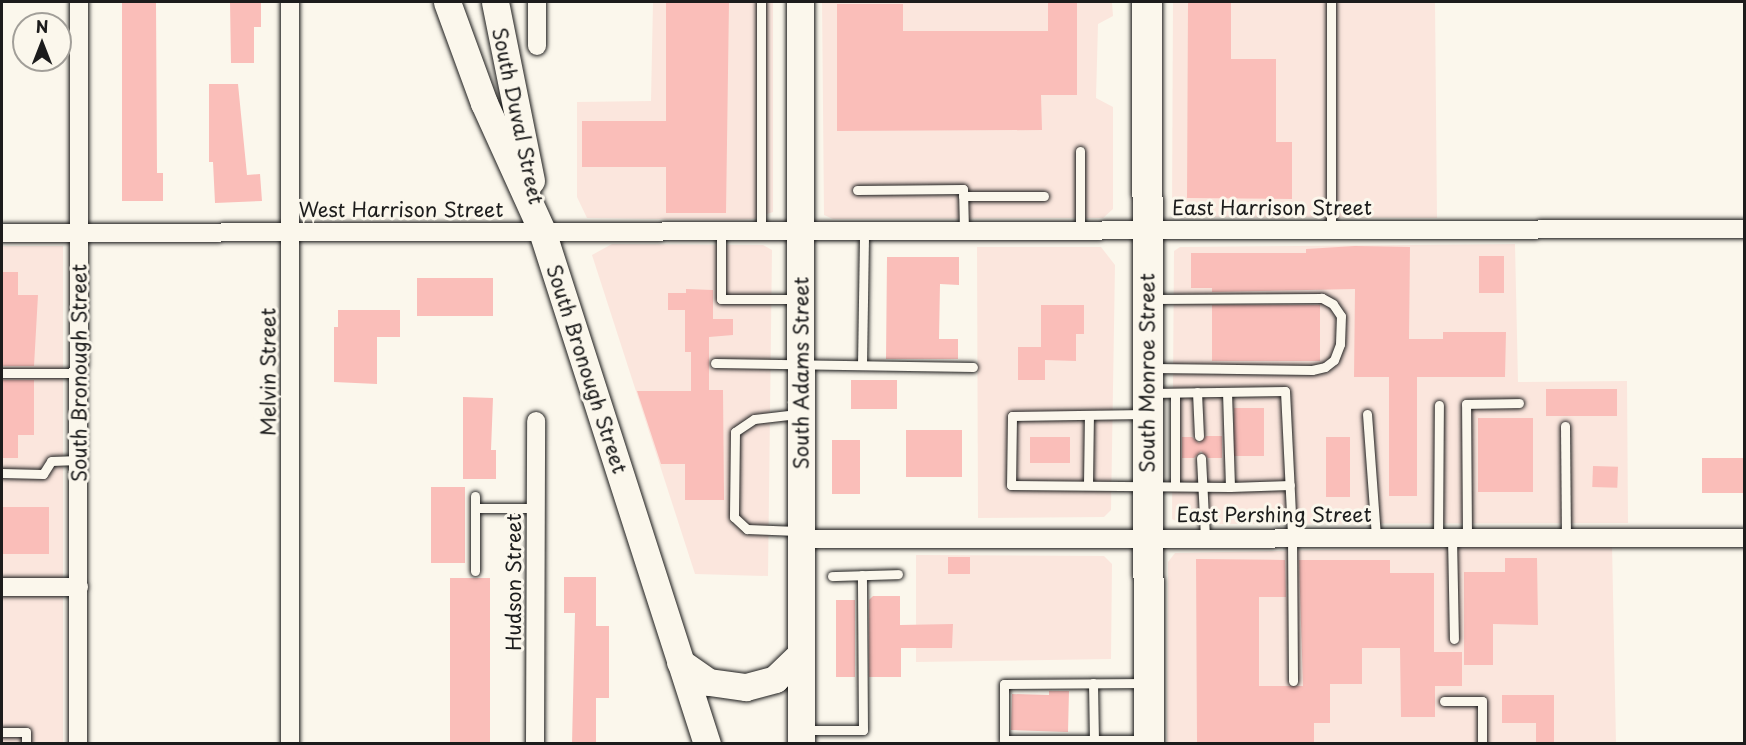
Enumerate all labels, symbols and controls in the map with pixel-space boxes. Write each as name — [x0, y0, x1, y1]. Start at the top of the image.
north arrow — [12, 12, 72, 72]
text: N — [36, 14, 48, 38]
street label: South Duval Street — [487, 24, 549, 208]
street label: East Harrison Street — [1173, 195, 1371, 219]
street label: West Harrison Street — [299, 197, 503, 221]
street label: South Bronough Street — [542, 261, 632, 477]
street label: South Bronough Street — [67, 263, 91, 483]
street label: South Monroe Street — [1135, 272, 1159, 474]
street label: South Adams Street — [789, 275, 813, 471]
street label: Melvin Street — [256, 307, 280, 437]
street label: East Pershing Street — [1176, 502, 1372, 526]
street label: Hudson Street — [501, 513, 525, 651]

